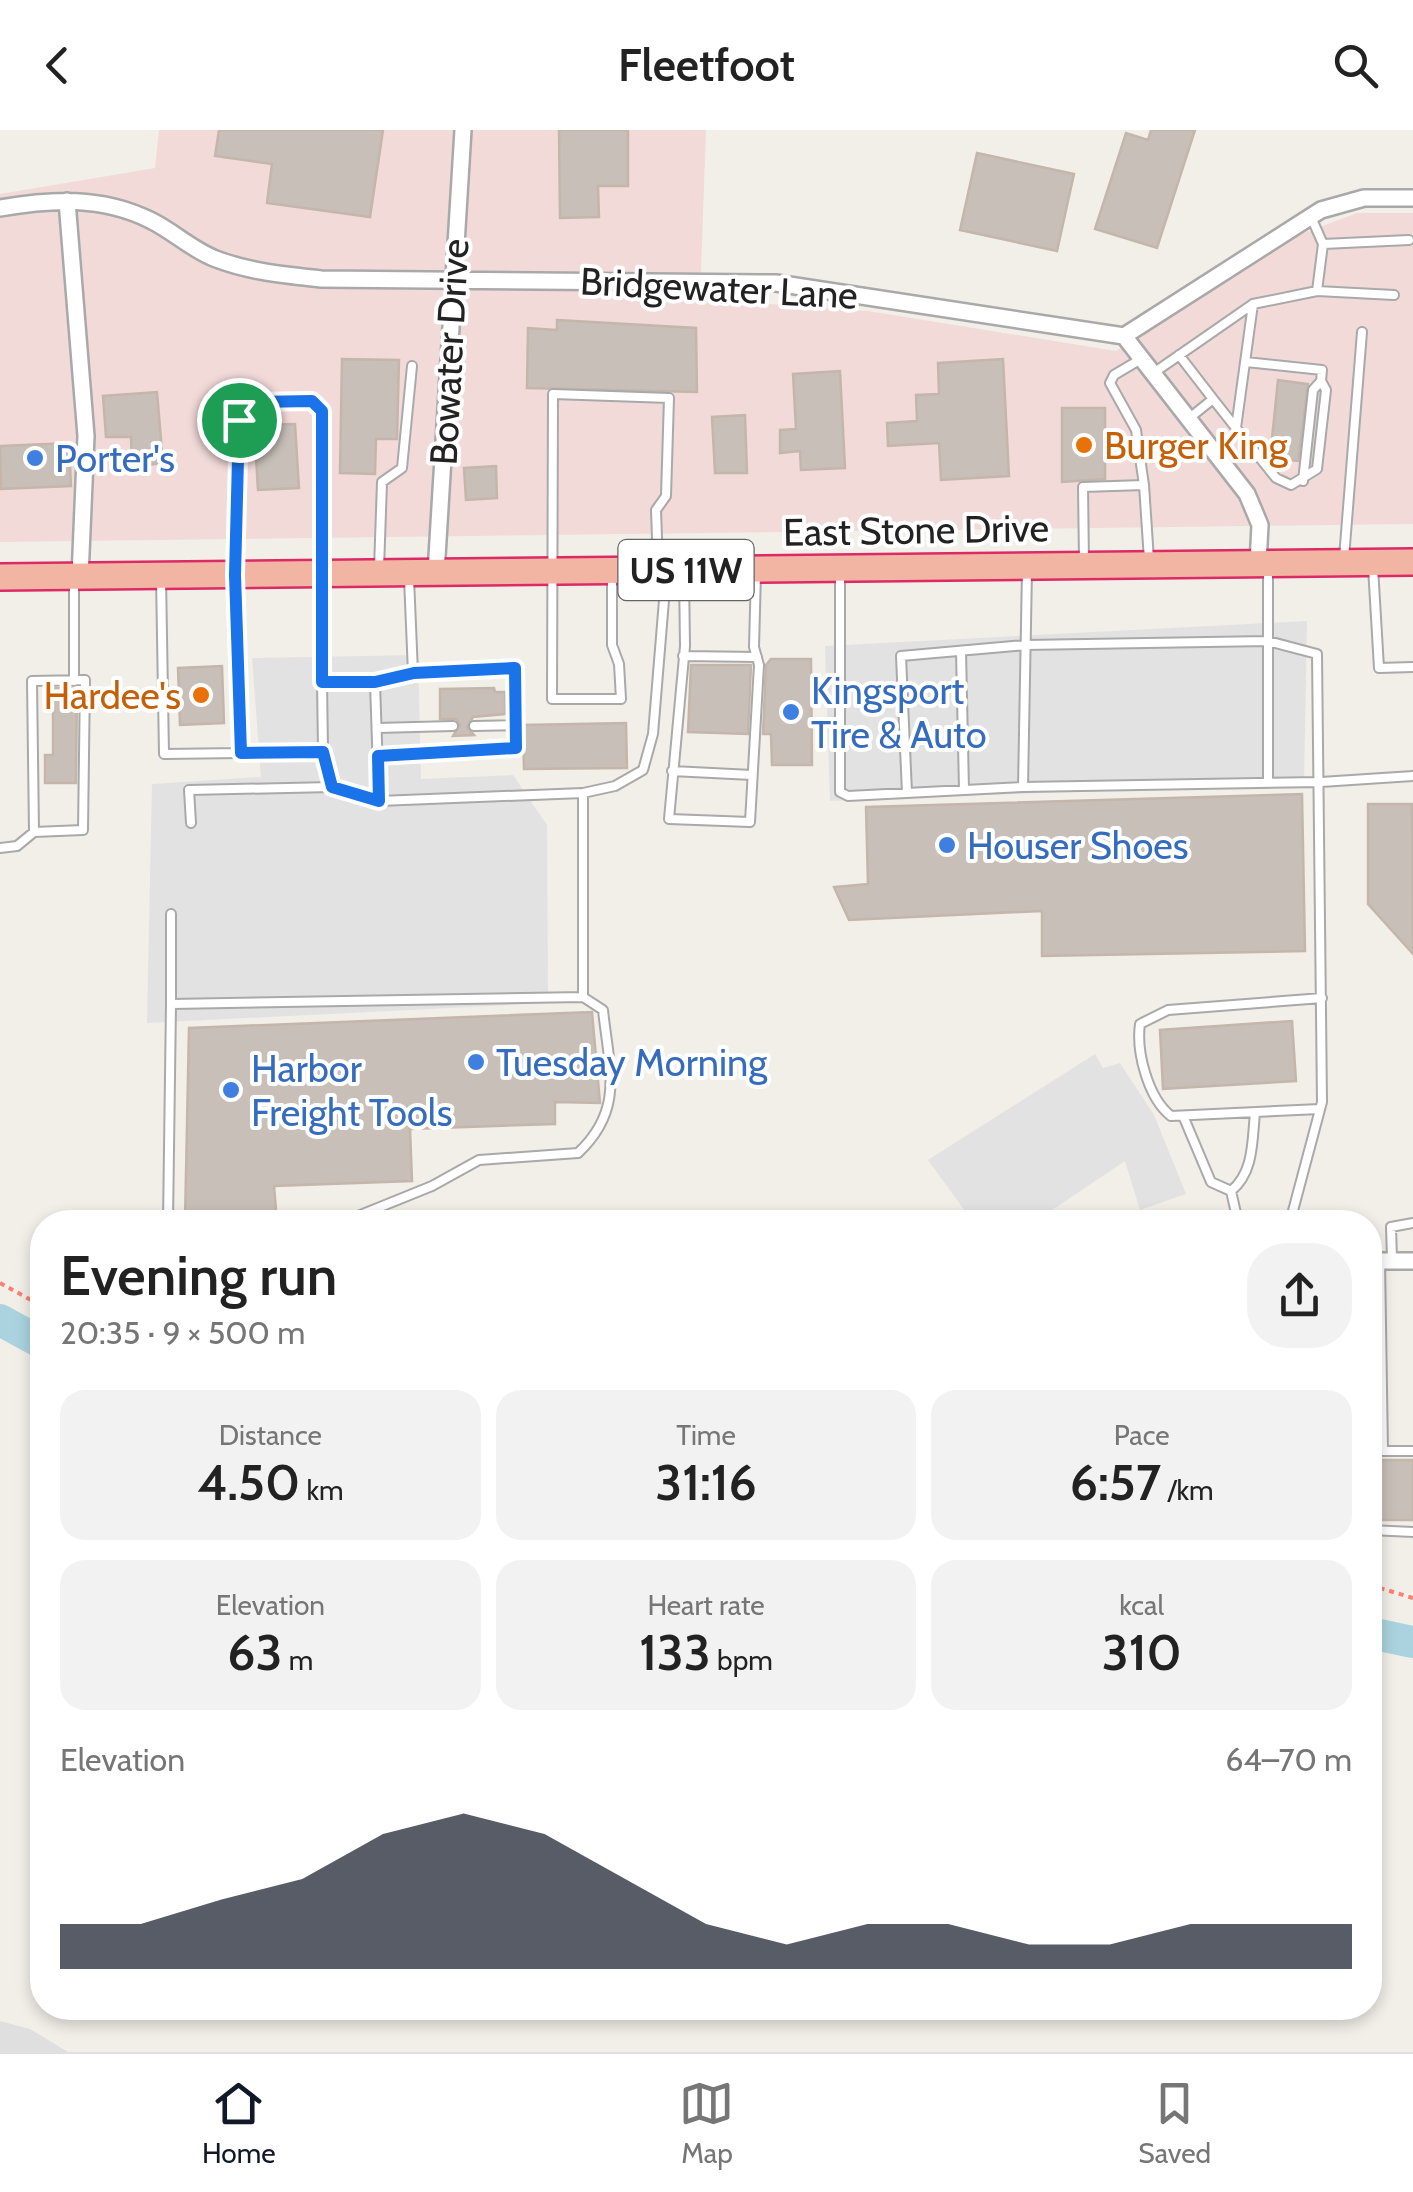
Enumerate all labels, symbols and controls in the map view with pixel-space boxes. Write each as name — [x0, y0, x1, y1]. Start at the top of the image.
icon: back — [30, 38, 85, 93]
text: Fleetfoot — [618, 38, 795, 92]
icon: search — [1328, 38, 1383, 93]
street label: Bowater Drive — [420, 238, 478, 466]
street label: Bridgewater Lane — [579, 257, 859, 319]
pin — [197, 378, 282, 463]
icon: arrive — [212, 393, 267, 448]
place label: Burger King — [1104, 422, 1289, 469]
marker: Burger King — [1073, 434, 1095, 456]
place label: Porter's — [55, 435, 175, 482]
marker: Porter's — [24, 447, 46, 469]
street label: East Stone Drive — [783, 504, 1049, 556]
road number: US 11W — [618, 540, 754, 600]
place label: Kingsport Tire & Auto — [811, 667, 987, 758]
place label: Hardee's — [44, 672, 181, 719]
marker: Hardee's — [190, 684, 212, 706]
marker: Kingsport Tire & Auto — [780, 701, 802, 723]
place label: Houser Shoes — [967, 822, 1189, 869]
marker: Houser Shoes — [936, 834, 958, 856]
place label: Tuesday Morning — [496, 1039, 768, 1086]
place label: Harbor Freight Tools — [251, 1045, 453, 1136]
marker: Tuesday Morning — [465, 1051, 487, 1073]
marker: Harbor Freight Tools — [220, 1079, 242, 1101]
text: Evening run — [60, 1242, 337, 1309]
button: share — [1247, 1243, 1352, 1348]
text: 20:35 · 9 × 500 m — [60, 1313, 305, 1352]
text: Distance — [219, 1418, 322, 1452]
text: Time — [676, 1418, 736, 1452]
text: Pace — [1114, 1418, 1170, 1452]
text: 4.50 — [197, 1452, 300, 1513]
text: 31:16 — [655, 1452, 757, 1513]
text: 6:57 — [1070, 1452, 1161, 1513]
text: km — [300, 1473, 344, 1507]
text: /km — [1161, 1473, 1214, 1507]
text: Elevation — [216, 1588, 325, 1622]
text: Heart rate — [647, 1588, 765, 1622]
text: kcal — [1119, 1588, 1164, 1622]
text: 63 — [227, 1622, 282, 1683]
text: 133 — [639, 1622, 711, 1683]
text: 310 — [1102, 1622, 1182, 1683]
text: m — [282, 1643, 313, 1677]
text: bpm — [711, 1643, 773, 1677]
text: Elevation — [60, 1740, 185, 1779]
text: 64–70 m — [1225, 1740, 1352, 1779]
tab: Home — [202, 2076, 276, 2170]
tab: Map — [679, 2076, 734, 2170]
tab: Saved — [1138, 2076, 1211, 2170]

